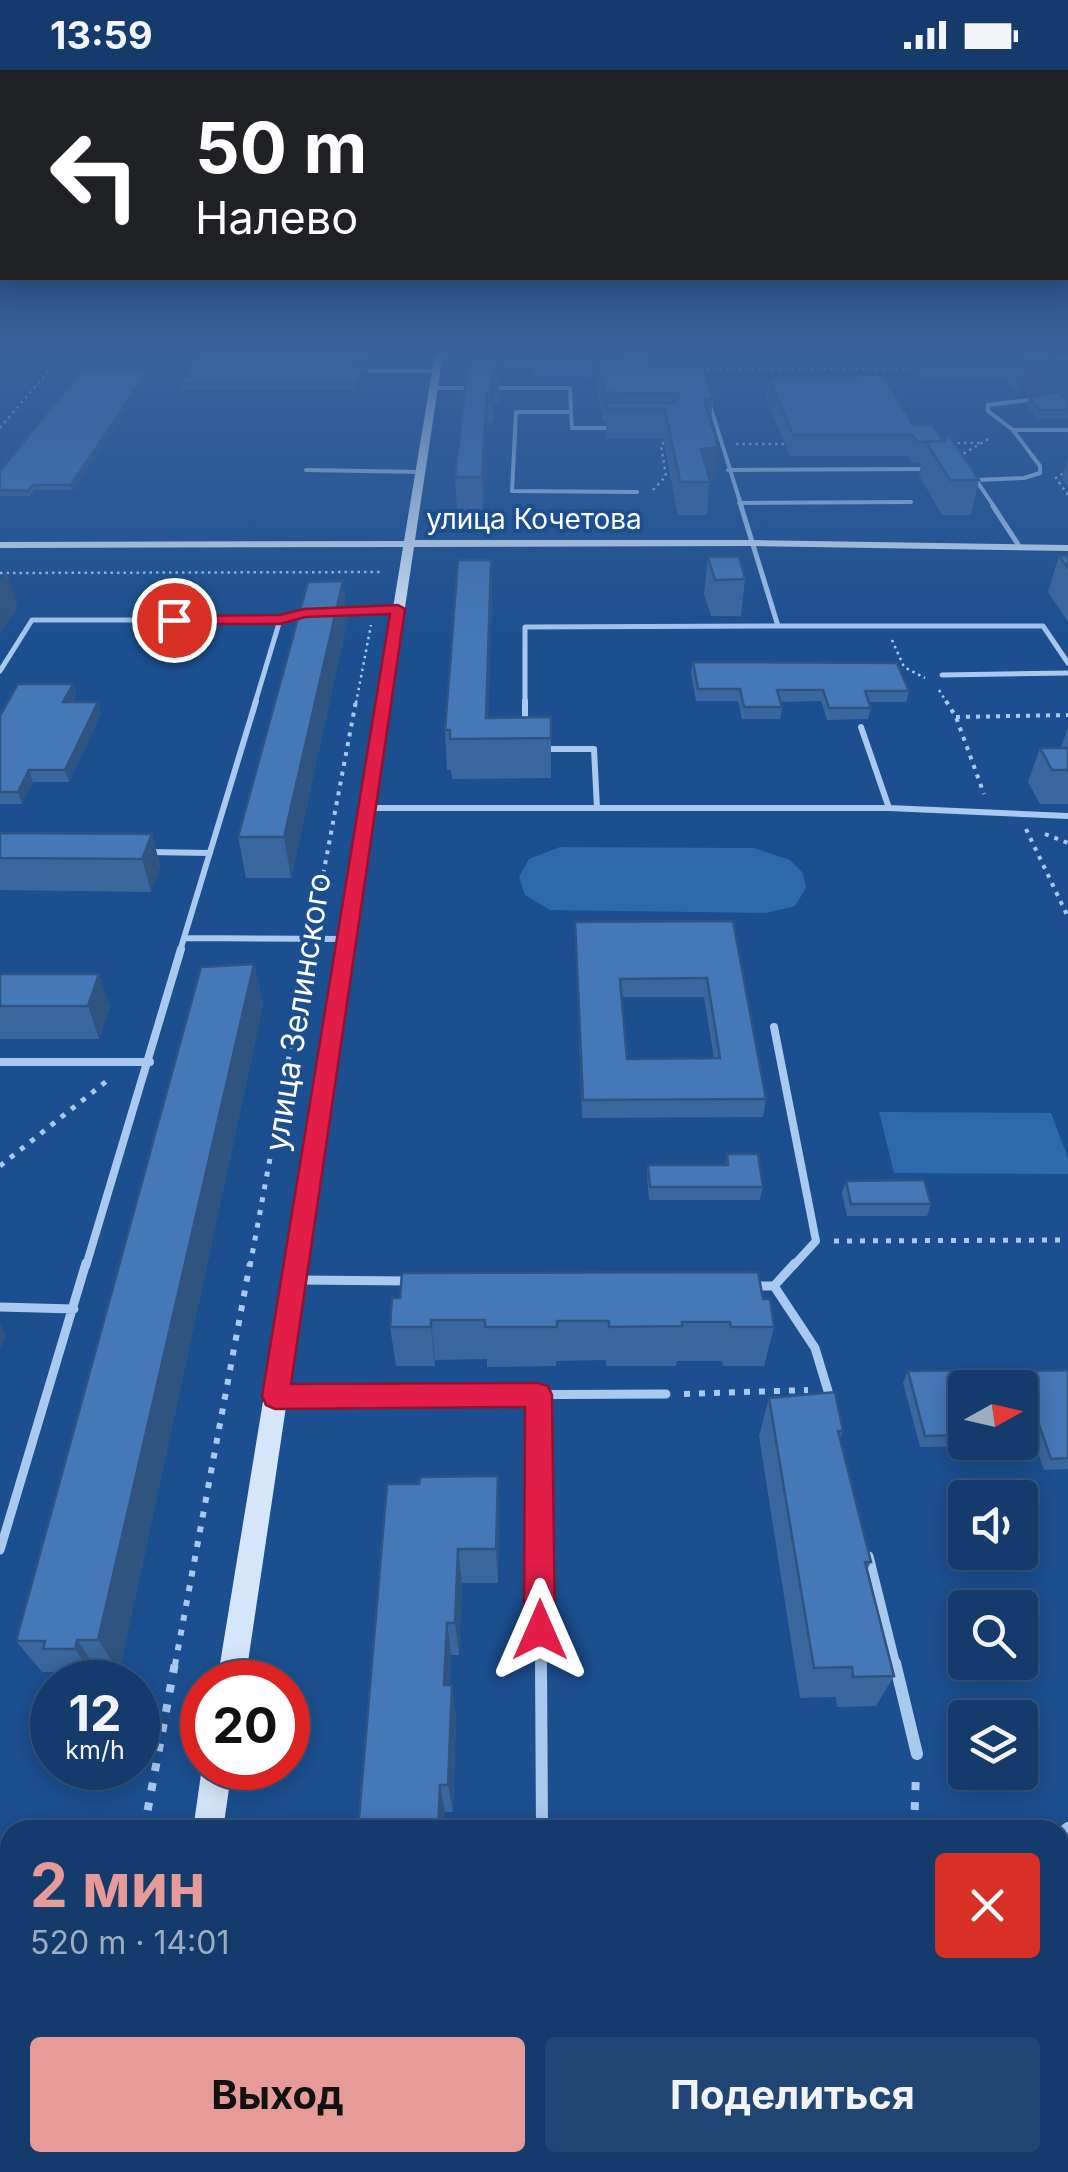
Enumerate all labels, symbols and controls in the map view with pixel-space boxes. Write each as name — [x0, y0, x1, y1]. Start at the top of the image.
text: 13:59 — [50, 12, 153, 58]
text: 50 m — [195, 105, 367, 190]
icon: left — [30, 110, 160, 240]
text: Налево — [195, 190, 358, 245]
street label: улица Кочетова — [426, 502, 642, 536]
pin — [132, 578, 217, 663]
icon: arrive — [147, 593, 202, 648]
street label: улица Зелинского — [256, 870, 339, 1154]
north arrow — [948, 1370, 1038, 1460]
map controls — [948, 1370, 1038, 1790]
button: sound — [948, 1480, 1038, 1570]
position arrow — [488, 1578, 592, 1682]
button: search — [948, 1590, 1038, 1680]
speed limit sign: 20 — [180, 1660, 310, 1790]
text: 12 — [68, 1683, 122, 1743]
button: layers — [948, 1700, 1038, 1790]
text: km/h — [65, 1735, 125, 1765]
text: 2 мин — [30, 1849, 205, 1921]
button: close — [935, 1853, 1040, 1958]
text: 520 m · 14:01 — [30, 1923, 230, 1962]
button: Выход — [30, 2037, 525, 2152]
button: Поделиться — [545, 2037, 1040, 2152]

